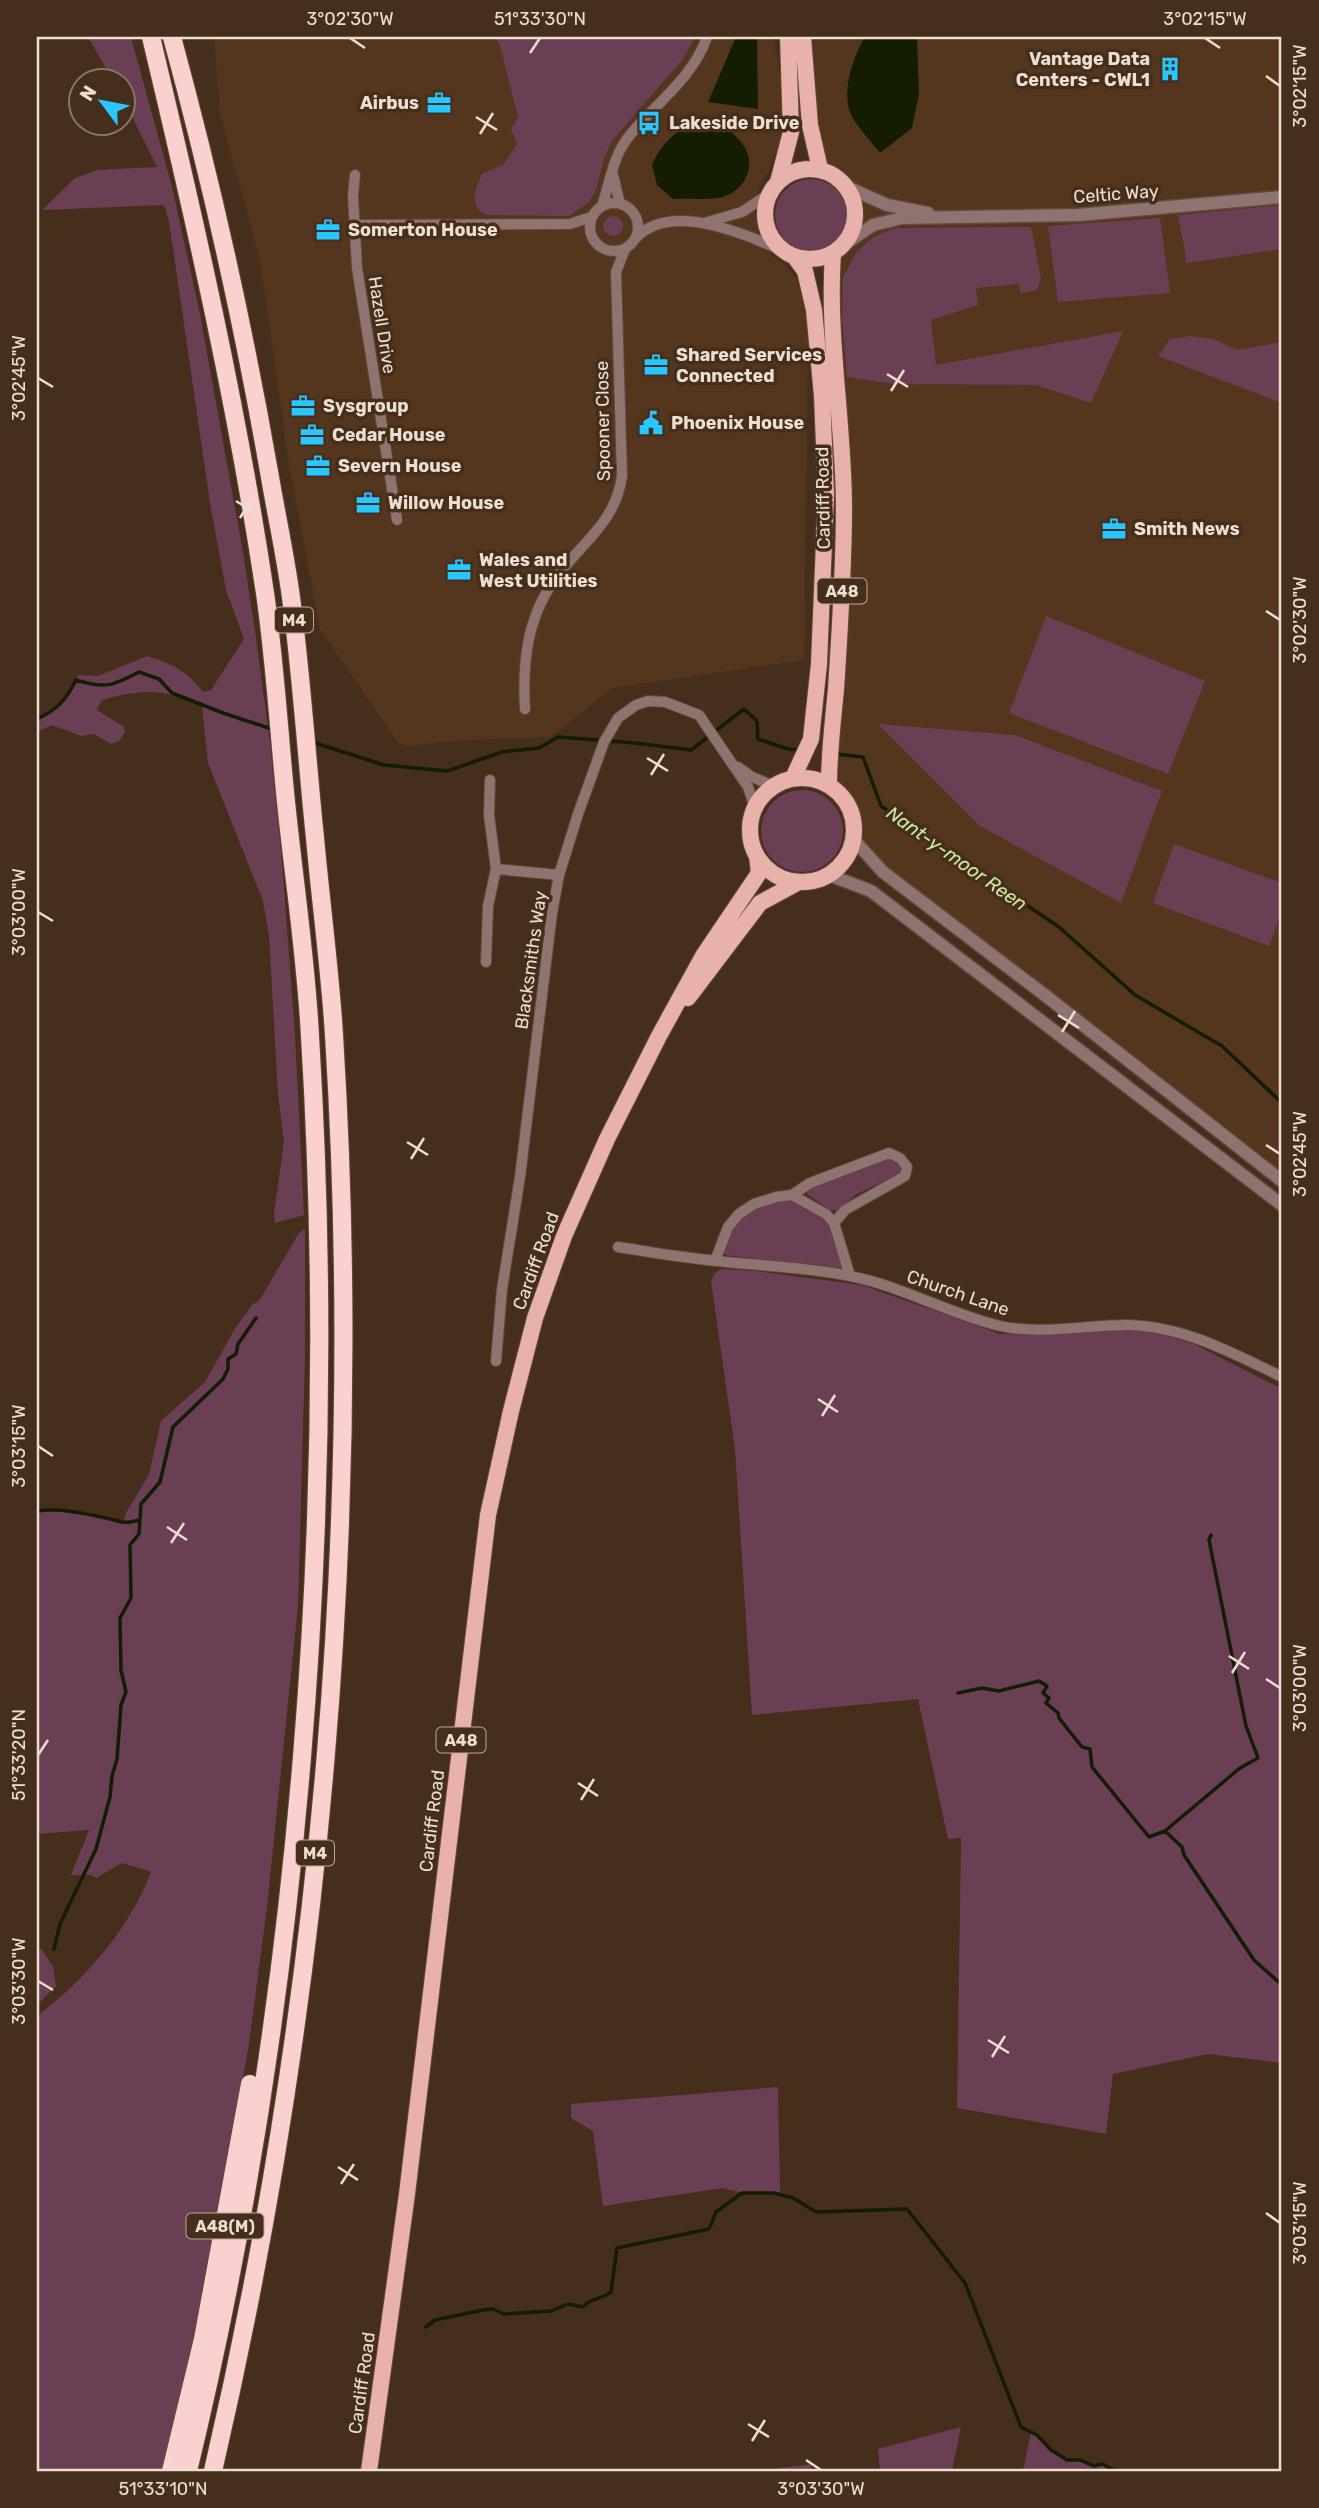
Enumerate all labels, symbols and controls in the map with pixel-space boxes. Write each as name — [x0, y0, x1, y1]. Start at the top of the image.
text: 3°02'30"W — [306, 8, 394, 30]
text: 51°33'30"N — [494, 8, 586, 30]
text: 3°02'15"W — [1163, 8, 1247, 30]
text: 3°02'15"W — [1289, 44, 1311, 128]
place label: Vantage Data Centers - CWL1 — [1016, 48, 1150, 91]
building icon: Vantage Data Centers - CWL1 — [1156, 55, 1184, 83]
north arrow — [66, 66, 136, 136]
text: N — [75, 81, 101, 105]
office icon: Airbus — [425, 89, 453, 117]
place label: Airbus — [360, 92, 419, 114]
bus stop icon: Lakeside Drive — [635, 109, 663, 137]
place label: Lakeside Drive — [669, 112, 800, 134]
street label: Celtic Way — [1073, 180, 1160, 208]
office icon: Somerton House — [314, 216, 342, 244]
place label: Somerton House — [348, 219, 498, 241]
street label: Hazell Drive — [363, 275, 401, 375]
text: 3°02'45"W — [8, 335, 30, 421]
place label: Shared Services Connected — [676, 344, 822, 387]
office icon: Shared Services Connected — [642, 351, 670, 379]
street label: Spooner Close — [591, 361, 615, 481]
office icon: Sysgroup — [289, 392, 317, 420]
place label: Sysgroup — [323, 395, 409, 417]
public building icon: Phoenix House — [637, 409, 665, 437]
place label: Phoenix House — [671, 412, 805, 434]
office icon: Cedar House — [298, 421, 326, 449]
place label: Cedar House — [332, 424, 446, 446]
street label: Cardiff Road — [811, 446, 835, 550]
office icon: Severn House — [304, 452, 332, 480]
place label: Severn House — [338, 455, 462, 477]
office icon: Willow House — [354, 489, 382, 517]
place label: Willow House — [388, 492, 505, 514]
office icon: Smith News — [1100, 515, 1128, 543]
place label: Smith News — [1134, 518, 1240, 540]
place label: Wales and West Utilities — [479, 549, 598, 592]
office icon: Wales and West Utilities — [445, 556, 473, 584]
text: 3°02'30"W — [1289, 576, 1311, 664]
road number: A48 — [818, 578, 866, 604]
road number: M4 — [275, 608, 313, 632]
water label: Nant-y-moor Reen — [882, 801, 1031, 915]
text: 3°03'00"W — [8, 868, 30, 956]
street label: Blacksmiths Way — [510, 889, 552, 1031]
text: 3°02'45"W — [1289, 1111, 1311, 1197]
street label: Cardiff Road — [508, 1209, 564, 1313]
street label: Church Lane — [904, 1265, 1012, 1321]
text: 3°03'15"W — [8, 1404, 30, 1488]
text: 3°03'00"W — [1289, 1644, 1311, 1732]
text: 51°33'20"N — [8, 1709, 30, 1801]
road number: A48 — [436, 1728, 486, 1752]
street label: Cardiff Road — [415, 1769, 449, 1873]
road number: M4 — [296, 1840, 334, 1866]
text: 3°03'30"W — [8, 1937, 30, 2025]
text: 3°03'15"W — [1289, 2181, 1311, 2265]
road number: A48(M) — [187, 2214, 264, 2238]
street label: Cardiff Road — [344, 2331, 380, 2435]
text: 51°33'10"N — [118, 2478, 208, 2500]
text: 3°03'30"W — [777, 2478, 865, 2500]

